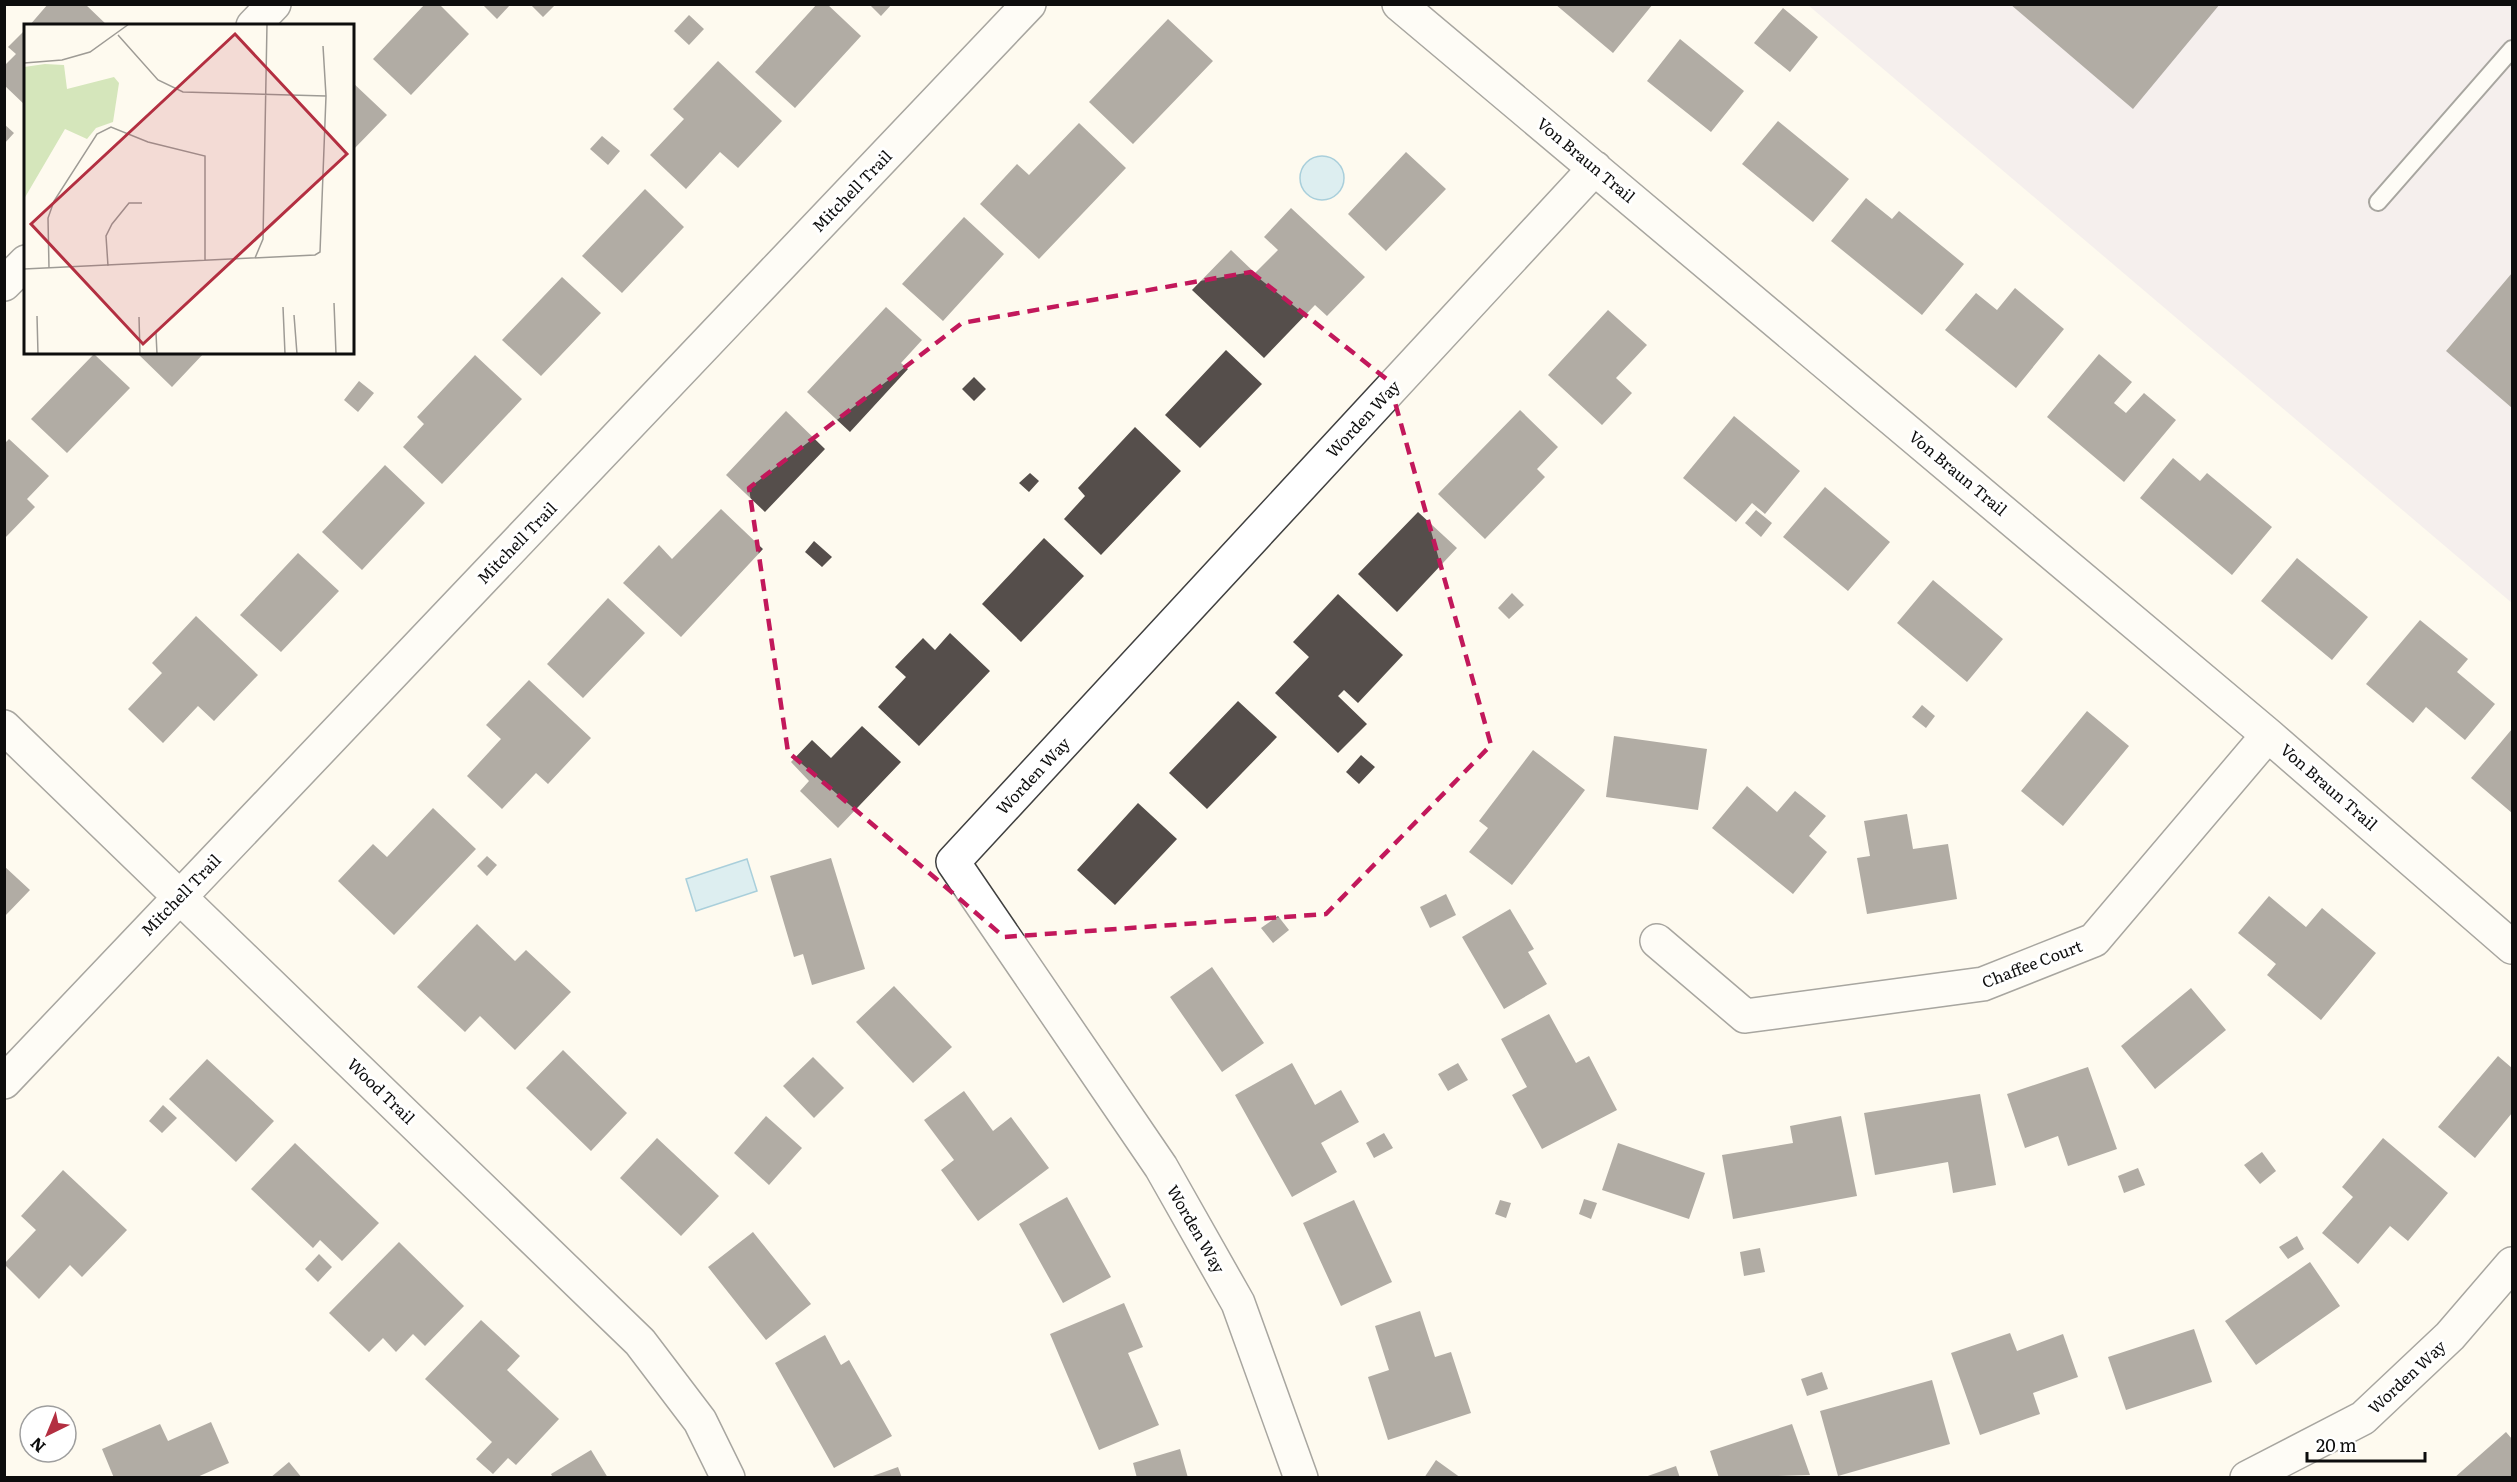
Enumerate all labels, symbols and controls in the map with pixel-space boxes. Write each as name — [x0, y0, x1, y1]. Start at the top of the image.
inset map — [24, 24, 354, 354]
street label: Von Braun Trail — [1532, 111, 1641, 208]
street label: Mitchell Trail — [806, 144, 897, 237]
street label: Worden Way — [1320, 374, 1405, 462]
street label: Von Braun Trail — [1904, 424, 2013, 521]
street label: Mitchell Trail — [471, 496, 562, 589]
street label: Worden Way — [990, 731, 1075, 819]
street label: Von Braun Trail — [2276, 737, 2383, 835]
street label: Mitchell Trail — [135, 848, 226, 941]
street label: Chaffee Court — [1978, 933, 2086, 993]
street label: Wood Trail — [342, 1052, 421, 1129]
street label: Worden Way — [1162, 1180, 1232, 1278]
street label: Worden Way — [2362, 1333, 2451, 1419]
north arrow — [18, 1404, 78, 1464]
scale bar — [2307, 1425, 2426, 1463]
text: 20 m — [2316, 1431, 2357, 1458]
text: N — [24, 1432, 50, 1459]

